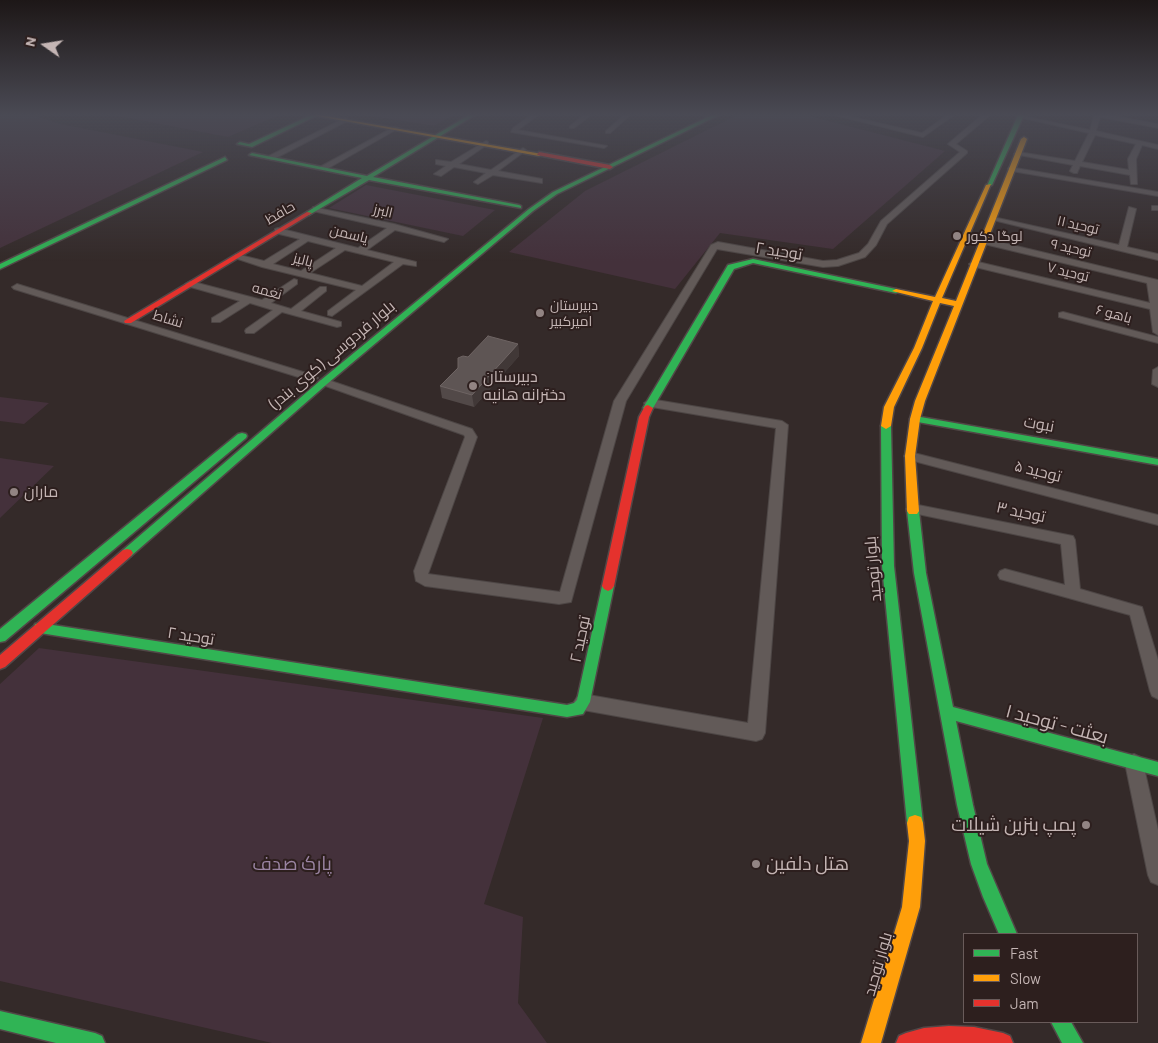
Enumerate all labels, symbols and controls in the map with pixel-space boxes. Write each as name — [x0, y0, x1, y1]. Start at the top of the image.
north arrow — [20, 20, 70, 70]
text: N — [21, 35, 39, 48]
street label: حافظ — [262, 198, 298, 228]
street label: البرز — [372, 201, 394, 221]
street label: توحید ۱۱ — [1055, 212, 1101, 238]
street label: یاسمن — [328, 221, 370, 247]
place label: لوگا دکور — [967, 228, 1023, 244]
marker: لوگا دکور — [951, 230, 963, 242]
street label: توحید ۹ — [1049, 235, 1093, 261]
street label: توحید ۲ — [754, 238, 804, 264]
street label: پالیز — [291, 249, 315, 271]
street label: توحید ۷ — [1045, 259, 1091, 285]
street label: نغمه — [250, 279, 284, 303]
street label: بلوار فردوسی (کوی بندر) — [265, 297, 399, 413]
place label: دبیرستان امیرکبیر — [550, 297, 598, 330]
street label: باهو ۶ — [1094, 301, 1134, 327]
street label: نشاط — [151, 306, 185, 332]
marker: دبیرستان امیرکبیر — [534, 307, 546, 319]
place label: دبیرستان دخترانه هانیه — [483, 367, 566, 405]
marker: دبیرستان دخترانه هانیه — [467, 380, 479, 392]
street label: نبوت — [1022, 412, 1056, 436]
street label: توحید ۵ — [1013, 456, 1063, 486]
place label: ماران — [24, 482, 58, 502]
marker: ماران — [8, 486, 20, 498]
street label: توحید ۳ — [995, 497, 1047, 527]
street label: بلوار توحید — [861, 535, 885, 603]
street label: توحید ۲ — [566, 614, 594, 664]
street label: توحید ۲ — [166, 623, 216, 649]
street label: بعثت - توحید ۱ — [1003, 699, 1111, 749]
place label: پمپ بنزین شیلات — [951, 814, 1076, 836]
marker: پمپ بنزین شیلات — [1080, 819, 1092, 831]
park label: پارک صدف — [252, 853, 332, 875]
place label: هتل دلفین — [766, 853, 849, 875]
marker: هتل دلفین — [750, 858, 762, 870]
street label: بلوار توحید — [860, 930, 896, 998]
legend — [963, 933, 1138, 1023]
text: Fast — [1010, 944, 1038, 962]
text: Slow — [1010, 969, 1041, 987]
text: Jam — [1010, 994, 1039, 1012]

